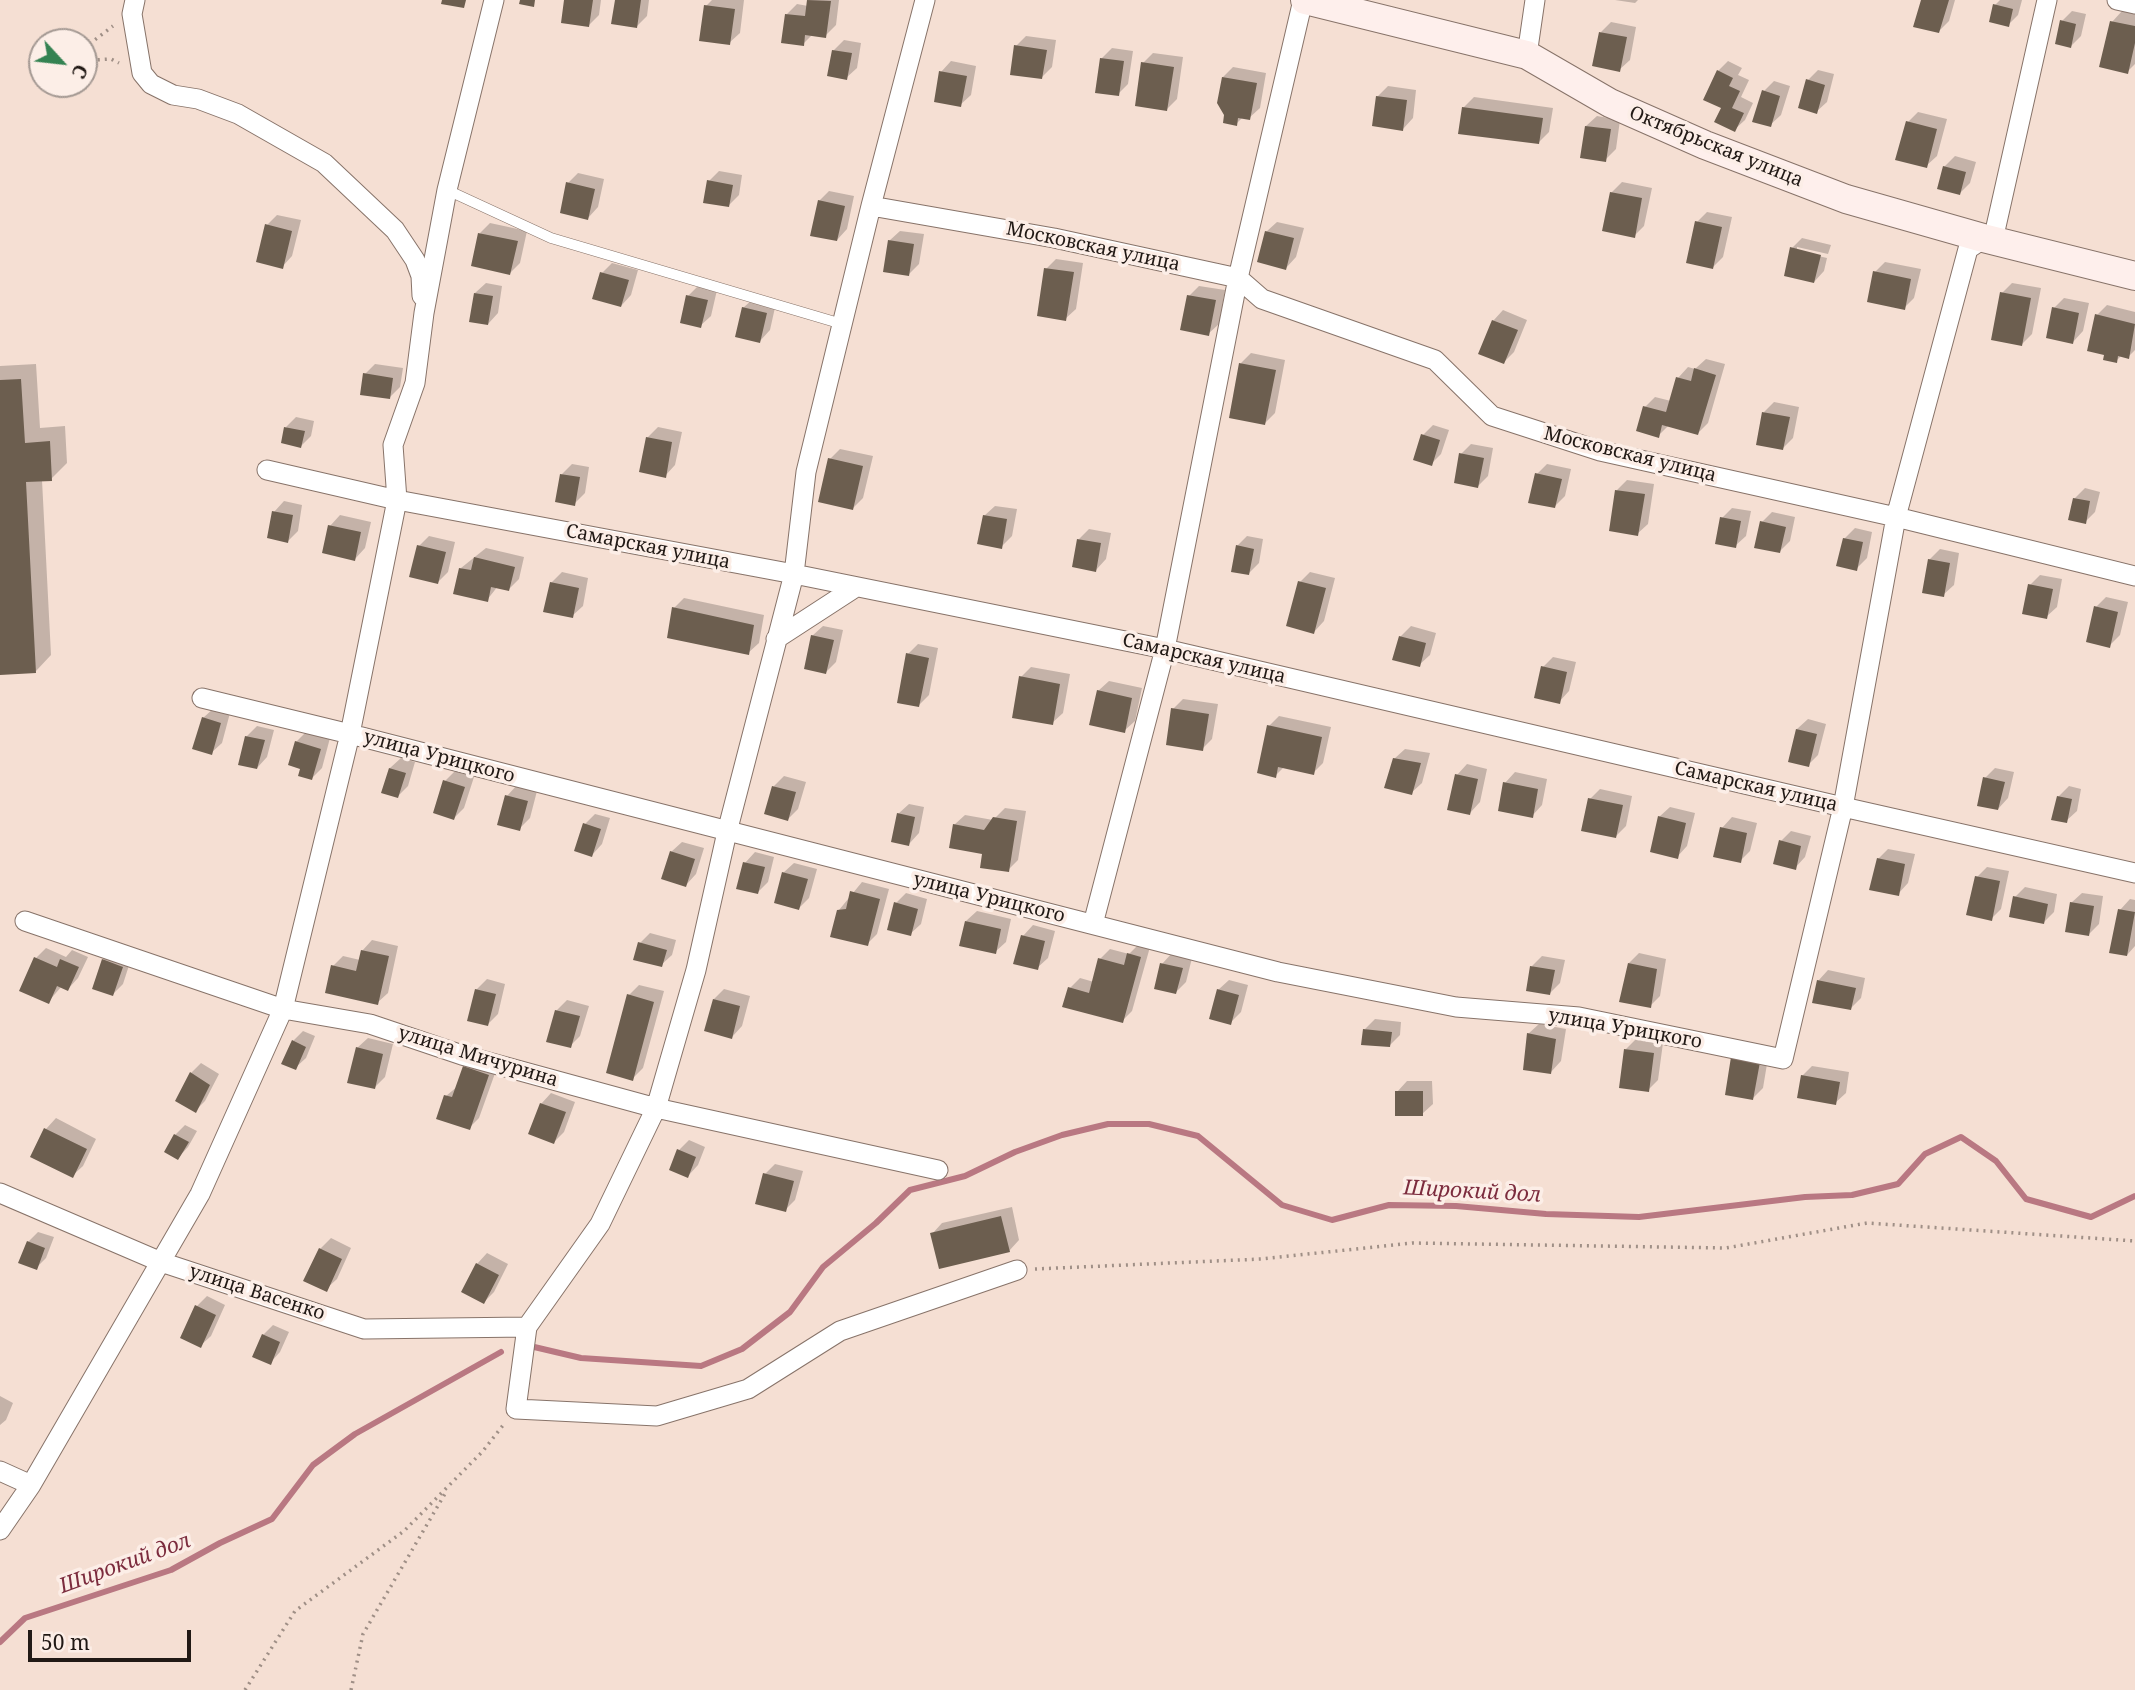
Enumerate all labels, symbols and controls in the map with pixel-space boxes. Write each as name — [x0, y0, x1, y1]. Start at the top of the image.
north arrow — [28, 28, 98, 98]
text: С — [66, 60, 94, 83]
street label: Октябрьская улица — [1626, 102, 1806, 192]
street label: Московская улица — [1004, 217, 1182, 277]
street label: Московская улица — [1541, 423, 1719, 487]
street label: Самарская улица — [564, 520, 732, 574]
street label: Самарская улица — [1120, 629, 1288, 689]
street label: улица Урицкого — [361, 726, 517, 788]
street label: Самарская улица — [1672, 757, 1840, 817]
street label: улица Урицкого — [911, 868, 1067, 928]
street label: улица Урицкого — [1546, 1004, 1704, 1054]
street label: улица Мичурина — [395, 1022, 561, 1092]
water label: Широкий дол — [1403, 1176, 1541, 1208]
street label: улица Васенко — [186, 1260, 328, 1326]
water label: Широкий дол — [56, 1529, 194, 1599]
scale bar — [32, 1616, 194, 1660]
text: 50 m — [41, 1628, 90, 1656]

